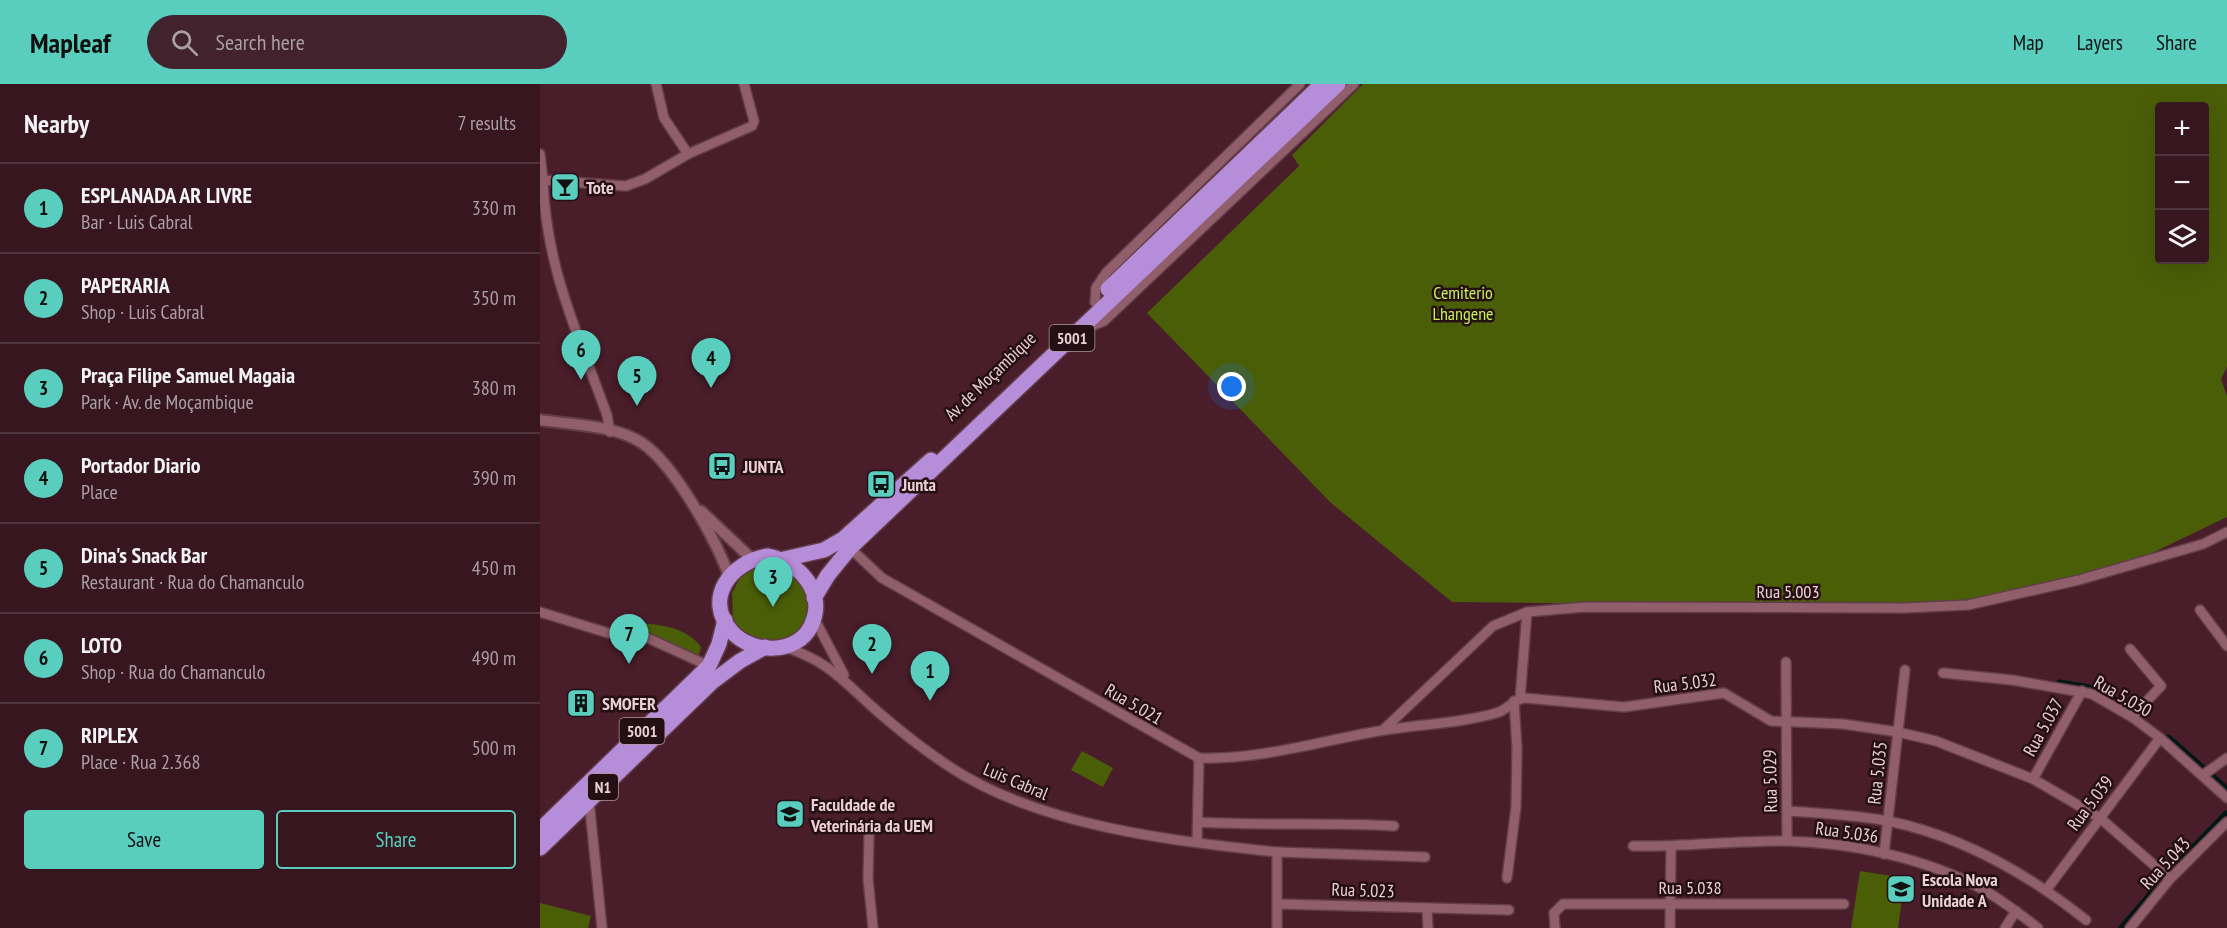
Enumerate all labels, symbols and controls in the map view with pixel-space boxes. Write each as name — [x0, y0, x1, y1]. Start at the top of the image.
search box — [147, 15, 567, 69]
text: Mapleaf — [30, 24, 111, 61]
icon: search — [168, 26, 201, 59]
text: Search here — [216, 28, 305, 56]
text: Map — [2013, 29, 2044, 56]
text: Layers — [2077, 29, 2123, 56]
text: Share — [2156, 29, 2197, 56]
map controls — [2155, 102, 2209, 264]
button: + — [2155, 102, 2209, 156]
text: Nearby — [24, 107, 89, 140]
text: 7 results — [458, 110, 516, 136]
button: − — [2155, 156, 2209, 210]
bar icon: Tote — [549, 171, 581, 203]
place label: Tote — [586, 176, 614, 199]
text: ESPLANADA AR LIVRE — [81, 181, 252, 209]
text: 1 — [39, 195, 48, 221]
text: 330 m — [472, 195, 516, 221]
text: Bar · Luis Cabral — [81, 209, 192, 235]
button: layers — [2155, 210, 2209, 264]
text: PAPERARIA — [81, 271, 170, 299]
park label: Cemiterio Lhangene — [1432, 281, 1494, 325]
text: 2 — [39, 285, 48, 311]
text: 350 m — [472, 285, 516, 311]
text: Shop · Luis Cabral — [81, 299, 204, 325]
road number: 5001 — [1050, 325, 1094, 351]
street label: Av. de Moçambique — [940, 327, 1040, 425]
pin: 6 — [562, 330, 600, 380]
pin: 4 — [692, 338, 730, 388]
pin: 5 — [618, 356, 656, 406]
text: Praça Filipe Samuel Magaia — [81, 361, 295, 389]
your location — [1217, 372, 1246, 401]
text: 3 — [39, 375, 48, 401]
text: 380 m — [472, 375, 516, 401]
text: Park · Av. de Moçambique — [81, 389, 254, 415]
bus stop icon: JUNTA — [706, 450, 738, 482]
text: Portador Diario — [81, 451, 201, 479]
place label: JUNTA — [742, 455, 785, 478]
text: 4 — [39, 465, 48, 491]
text: 390 m — [472, 465, 516, 491]
bus stop icon: Junta — [865, 468, 897, 500]
place label: Junta — [901, 473, 936, 496]
text: Place — [81, 479, 118, 505]
text: Dina's Snack Bar — [81, 541, 207, 569]
text: 5 — [39, 555, 48, 581]
text: 450 m — [472, 555, 516, 581]
pin: 3 — [754, 558, 792, 607]
text: Restaurant · Rua do Chamanculo — [81, 569, 304, 595]
street label: Rua 5.003 — [1756, 580, 1820, 603]
pin: 7 — [610, 614, 649, 664]
pin: 2 — [852, 624, 892, 674]
text: LOTO — [81, 631, 122, 659]
text: 6 — [39, 645, 48, 671]
text: 490 m — [472, 645, 516, 671]
pin: 1 — [910, 652, 950, 701]
text: Shop · Rua do Chamanculo — [81, 659, 265, 685]
street label: Rua 5.032 — [1652, 668, 1718, 698]
street label: Rua 5.030 — [2090, 670, 2156, 722]
street label: Rua 5.021 — [1101, 678, 1167, 730]
building icon: SMOFER — [565, 687, 597, 719]
place label: SMOFER — [602, 692, 656, 715]
street label: Rua 5.037 — [2018, 694, 2068, 760]
road number: 5001 — [620, 718, 664, 744]
text: RIPLEX — [81, 721, 138, 749]
text: 7 — [39, 735, 48, 761]
text: 500 m — [472, 735, 516, 761]
street label: Rua 5.035 — [1862, 740, 1892, 806]
text: Place · Rua 2.368 — [81, 749, 201, 775]
street label: Rua 5.029 — [1758, 749, 1782, 813]
street label: Luis Cabral — [980, 757, 1053, 805]
street label: Rua 5.039 — [2062, 771, 2118, 835]
road number: N1 — [588, 774, 618, 800]
place label: Faculdade de Veterinária da UEM — [810, 793, 933, 837]
school or university icon: Faculdade de Veterinária da UEM — [774, 798, 806, 830]
button: Save — [24, 810, 264, 869]
button: Share — [276, 810, 516, 869]
street label: Rua 5.036 — [1814, 816, 1880, 848]
street label: Rua 5.043 — [2135, 832, 2195, 894]
place label: Escola Nova Unidade A — [1922, 868, 1998, 912]
school or university icon: Escola Nova Unidade A — [1885, 873, 1917, 905]
street label: Rua 5.038 — [1658, 876, 1722, 899]
street label: Rua 5.023 — [1331, 877, 1395, 903]

